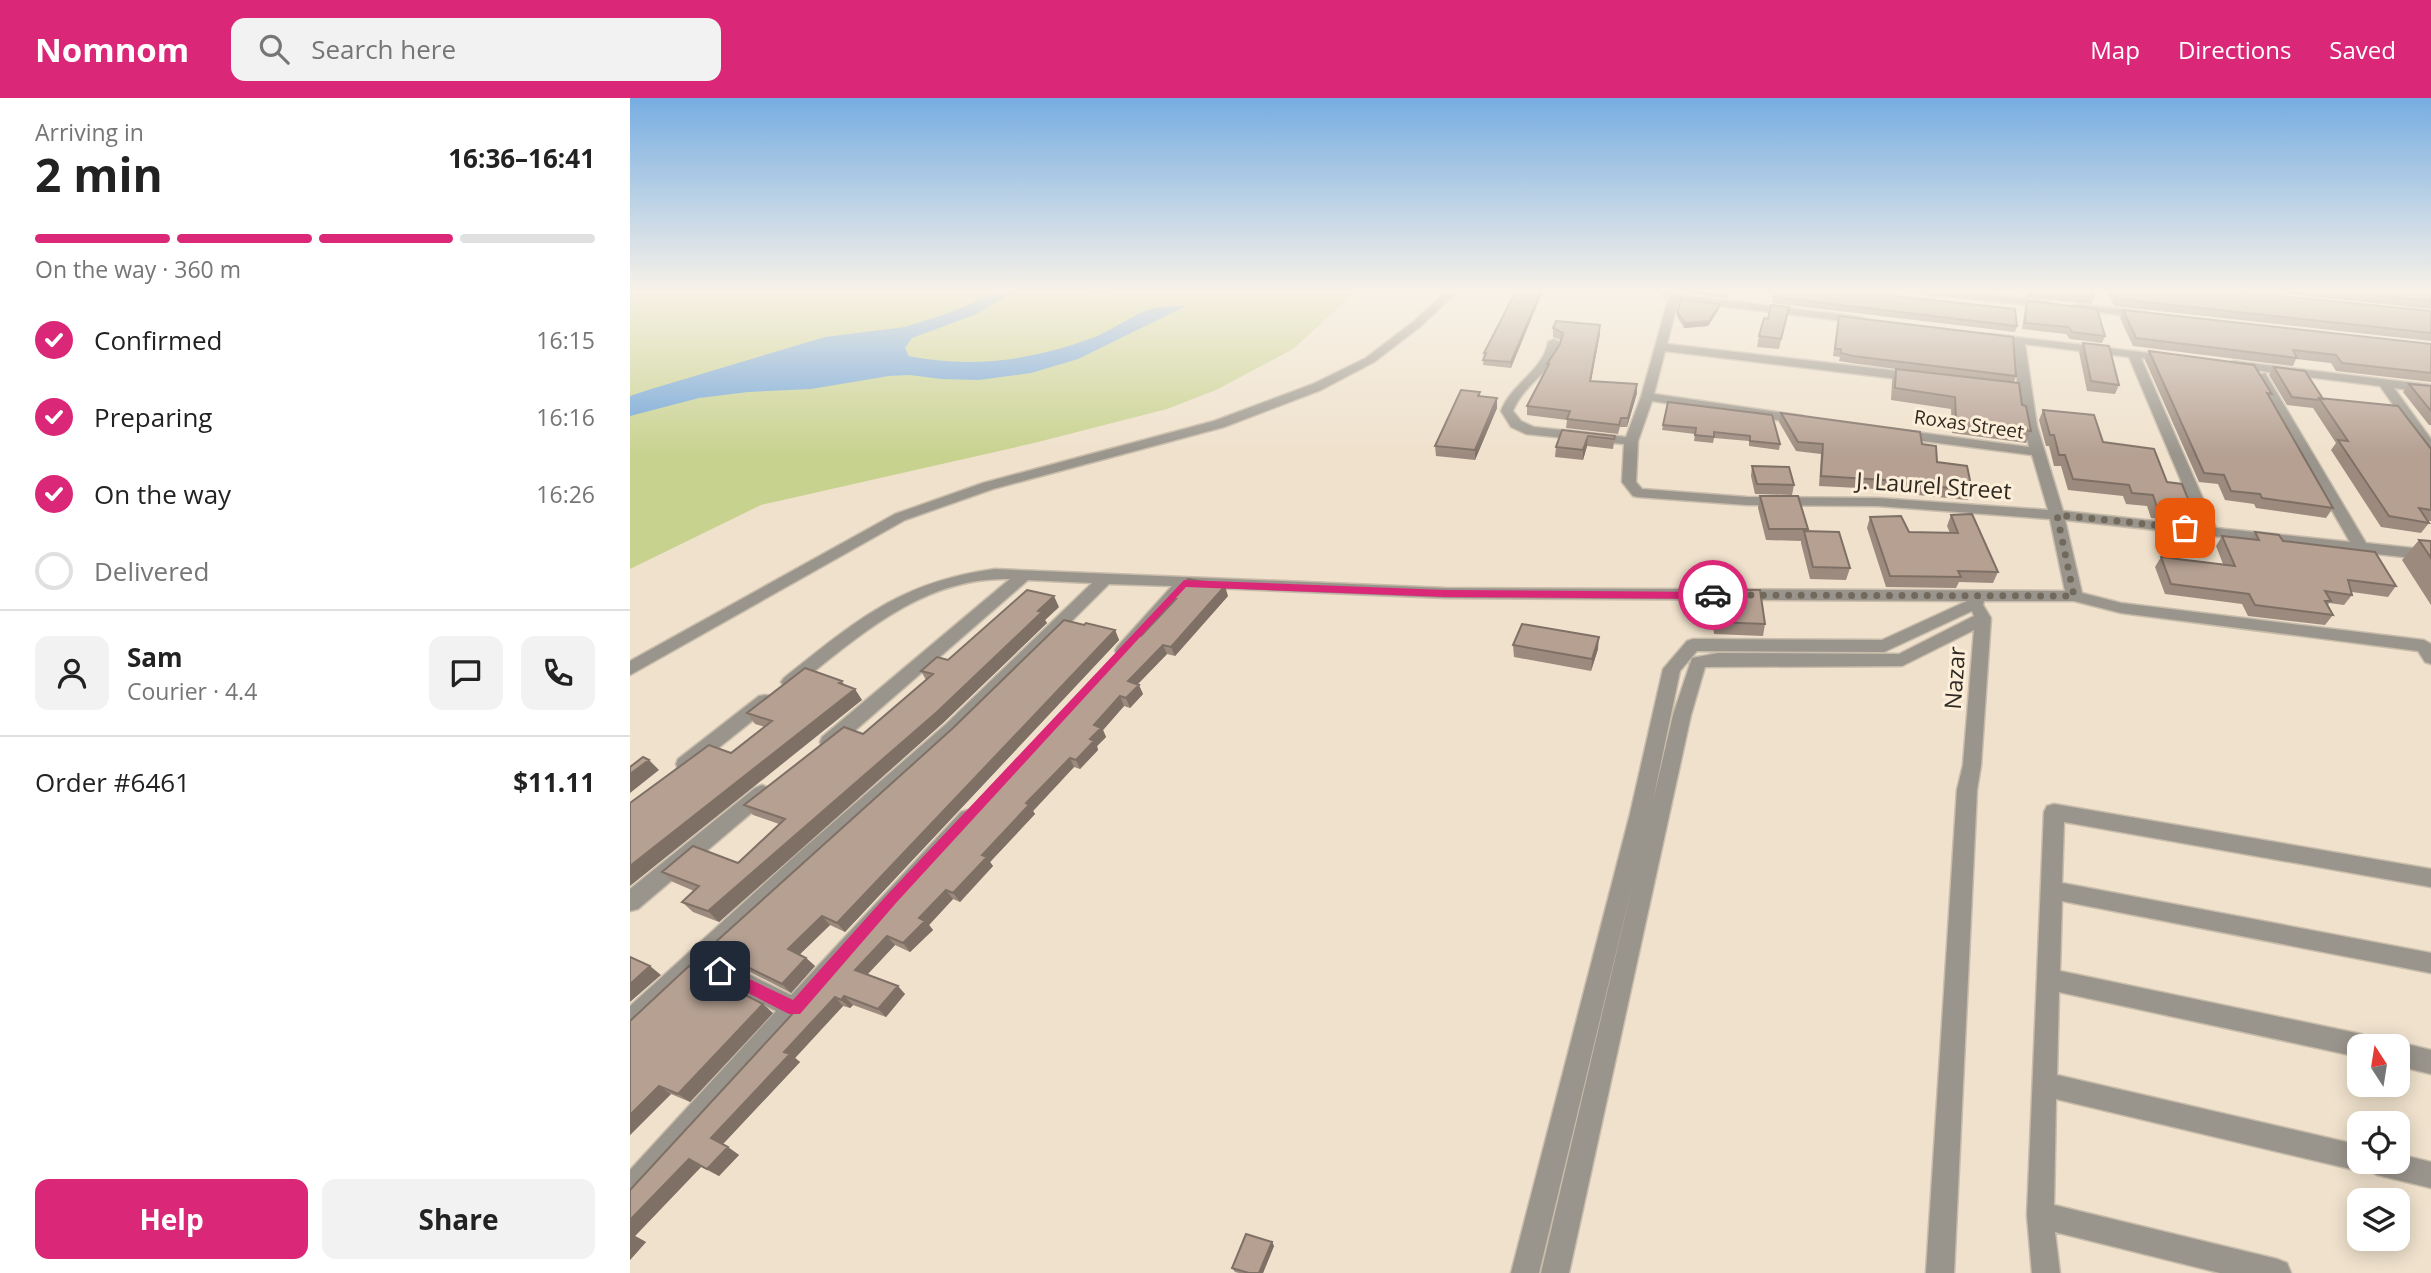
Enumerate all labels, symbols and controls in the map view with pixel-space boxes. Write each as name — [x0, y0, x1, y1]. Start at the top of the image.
search box — [231, 18, 721, 81]
text: Nomnom — [35, 27, 189, 72]
icon: search — [255, 30, 293, 68]
text: Search here — [311, 31, 456, 67]
text: Map — [2090, 33, 2140, 66]
text: Directions — [2178, 33, 2291, 66]
text: Saved — [2329, 33, 2396, 66]
text: Arriving in — [35, 116, 144, 148]
text: 16:36–16:41 — [448, 140, 595, 176]
text: 2 min — [35, 143, 163, 205]
text: On the way · 360 m — [35, 253, 241, 285]
icon: check — [35, 321, 73, 359]
text: Confirmed — [94, 322, 222, 358]
text: 16:15 — [536, 324, 595, 356]
icon: check — [35, 398, 73, 436]
text: Preparing — [94, 399, 212, 435]
text: 16:16 — [536, 401, 595, 433]
street label: Roxas Street — [1912, 403, 2026, 445]
street label: J. Laurel Street — [1853, 463, 2013, 506]
icon: check — [35, 475, 73, 513]
text: On the way — [94, 476, 231, 512]
text: 16:26 — [536, 478, 595, 510]
pin — [2155, 498, 2215, 558]
icon: bag — [2166, 509, 2204, 547]
text: Delivered — [94, 553, 209, 589]
courier — [1678, 560, 1748, 630]
icon: car — [1694, 576, 1732, 614]
button: person — [35, 636, 109, 710]
button: chat — [429, 636, 503, 710]
button: phone — [521, 636, 595, 710]
text: Sam — [127, 639, 183, 675]
street label: Nazar — [1936, 645, 1972, 711]
text: Courier · 4.4 — [127, 675, 257, 707]
text: Order #6461 — [35, 764, 190, 800]
text: $11.11 — [513, 764, 595, 800]
pin — [690, 941, 750, 1001]
icon: home — [701, 952, 739, 990]
north arrow — [2347, 1034, 2410, 1097]
map controls — [2347, 1034, 2410, 1251]
button: locate — [2347, 1111, 2410, 1174]
button: Help — [35, 1179, 308, 1259]
button: Share — [322, 1179, 595, 1259]
button: layers — [2347, 1188, 2410, 1251]

